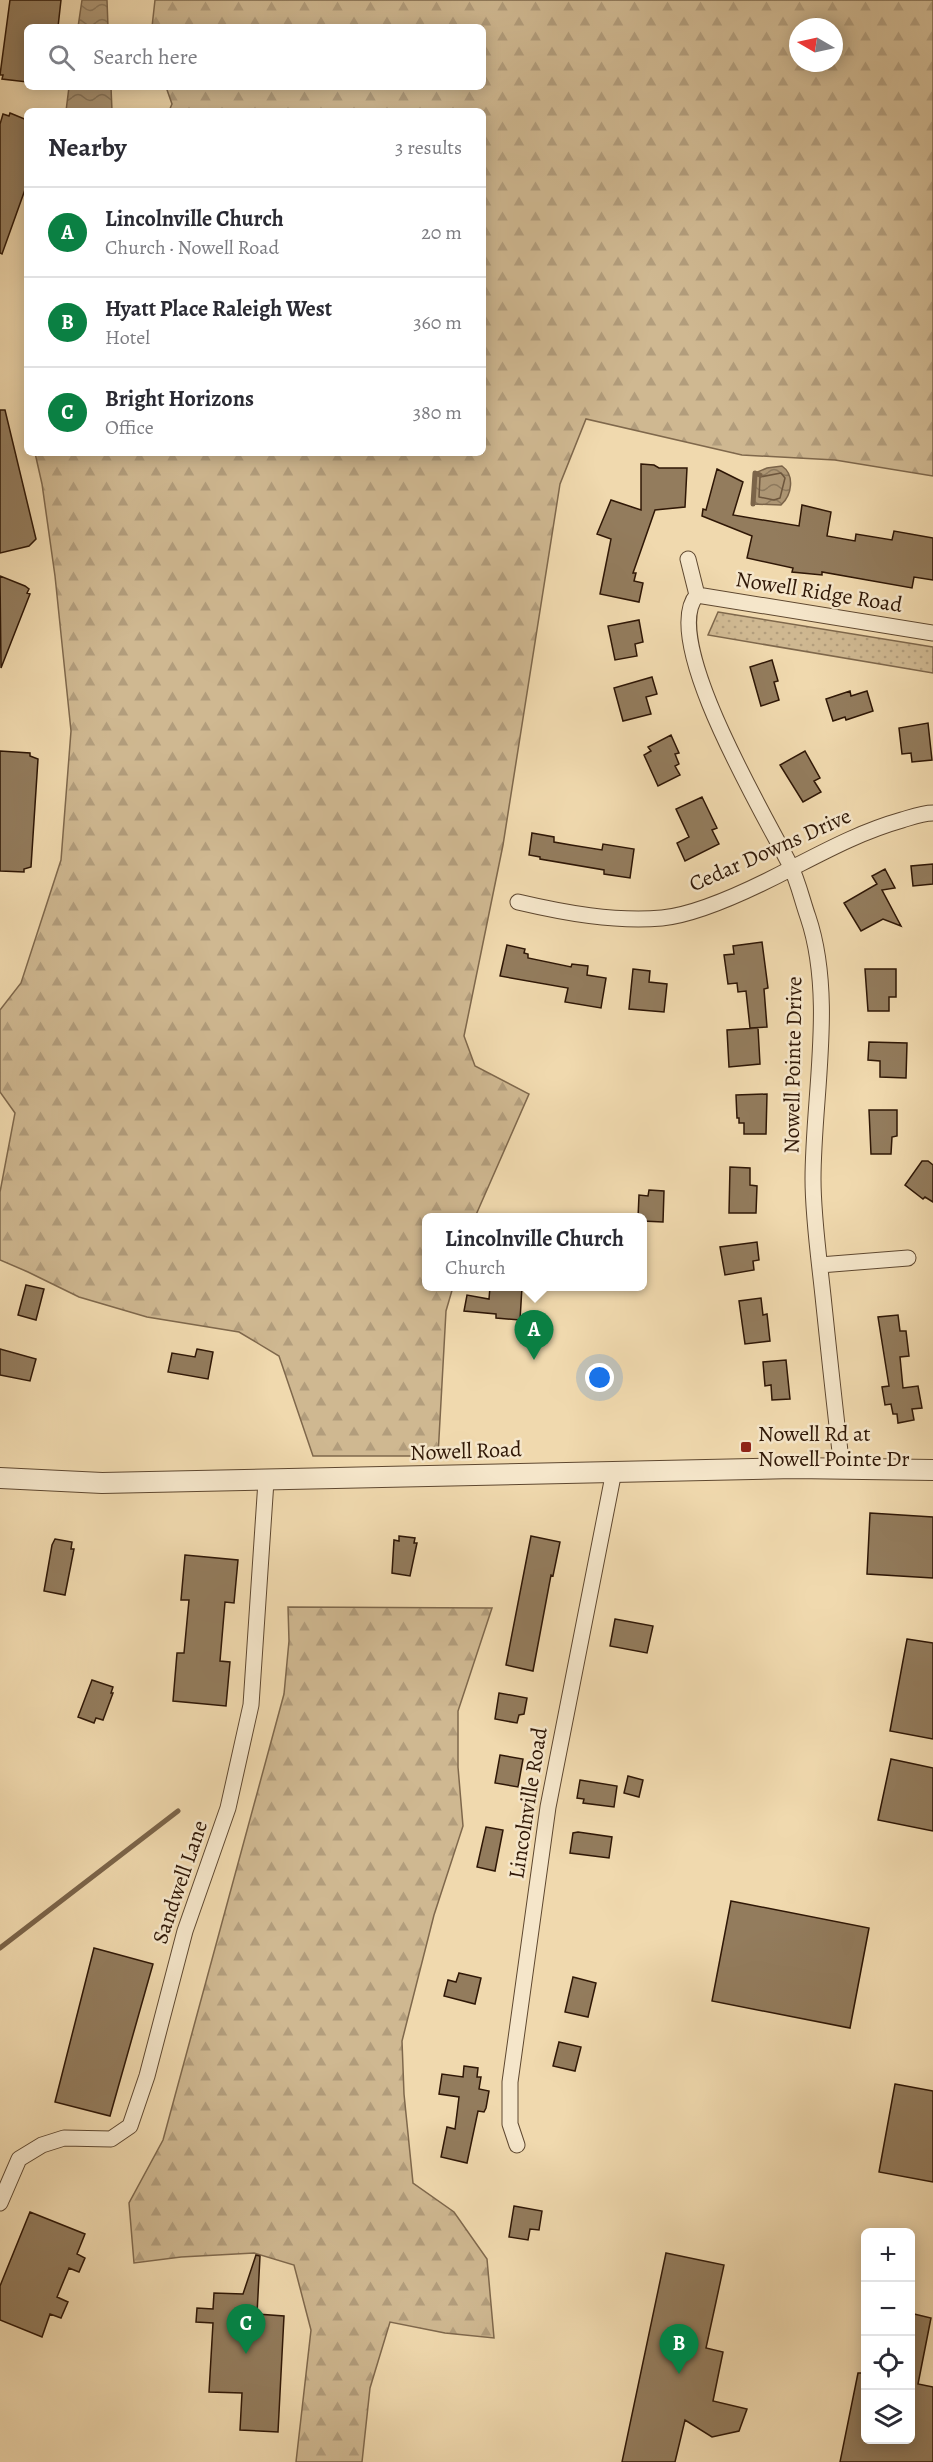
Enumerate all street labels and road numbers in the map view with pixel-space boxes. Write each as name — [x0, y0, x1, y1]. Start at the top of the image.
street label: Nowell Ridge Road — [734, 564, 905, 620]
street label: Cedar Downs Drive — [684, 801, 856, 899]
street label: Nowell Pointe Drive — [776, 976, 810, 1154]
street label: Nowell Road — [410, 1434, 523, 1468]
street label: Lincolnville Road — [501, 1725, 555, 1881]
street label: Sandwell Lane — [145, 1816, 215, 1948]

